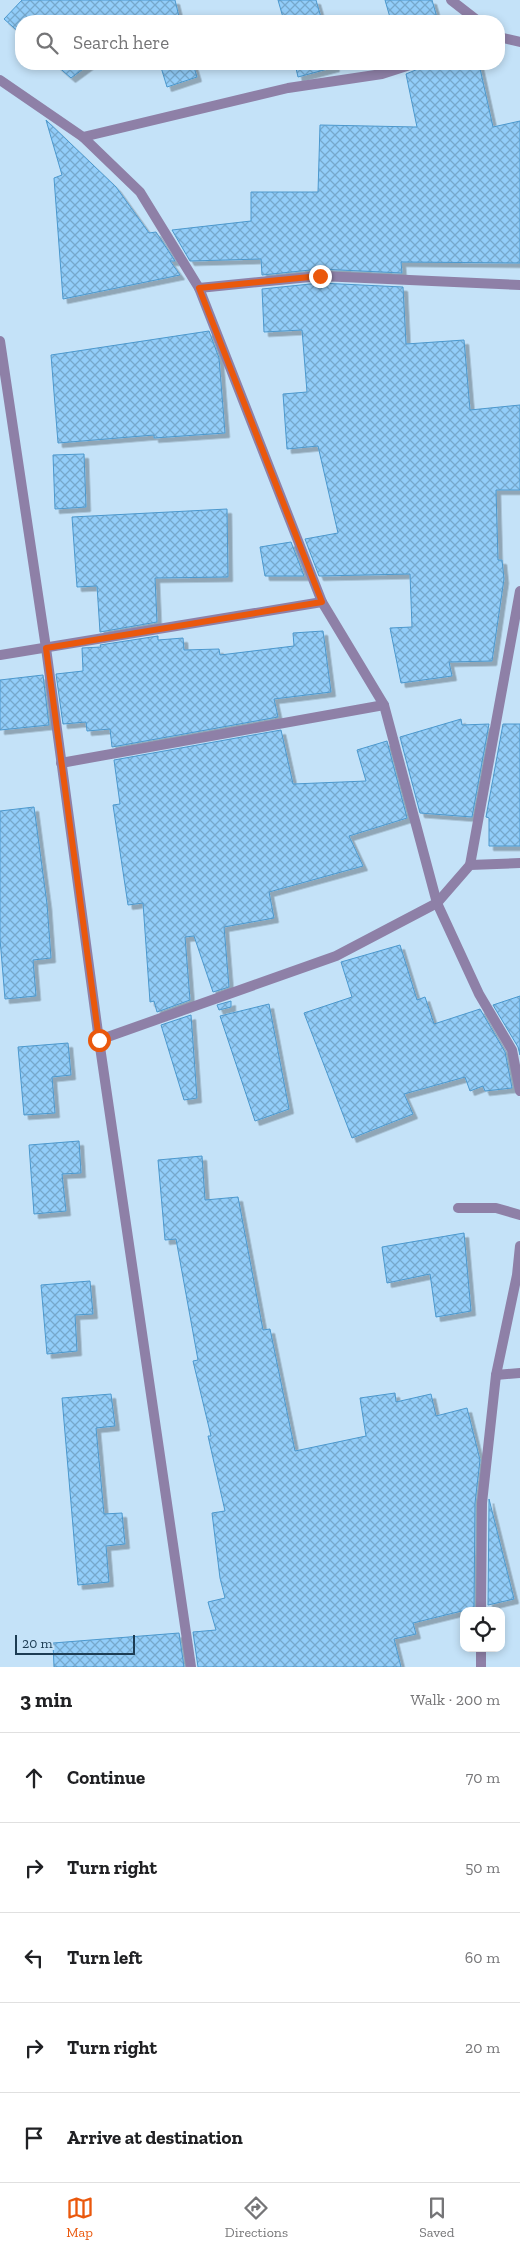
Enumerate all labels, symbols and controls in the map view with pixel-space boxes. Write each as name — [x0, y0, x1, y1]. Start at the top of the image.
search box — [15, 15, 505, 70]
icon: search — [33, 29, 61, 57]
text: Search here — [73, 31, 169, 54]
route end — [309, 265, 332, 288]
route start — [88, 1029, 111, 1052]
map controls — [460, 1607, 505, 1652]
button: locate — [460, 1607, 505, 1652]
scale bar — [15, 1632, 135, 1655]
text: 20 m — [22, 1635, 53, 1652]
text: 3 min — [20, 1687, 72, 1712]
text: Walk · 200 m — [411, 1690, 500, 1709]
icon: ahead — [20, 1764, 48, 1792]
text: Continue — [67, 1766, 145, 1789]
text: 70 m — [466, 1768, 500, 1787]
icon: right — [20, 1854, 48, 1882]
text: Turn right — [67, 1856, 157, 1879]
text: 50 m — [465, 1858, 500, 1877]
icon: left — [20, 1944, 48, 1972]
text: Turn left — [67, 1946, 142, 1969]
text: 60 m — [465, 1948, 500, 1967]
icon: right — [20, 2034, 48, 2062]
text: Turn right — [67, 2036, 157, 2059]
text: 20 m — [465, 2038, 500, 2057]
icon: arrive — [20, 2124, 48, 2152]
text: Arrive at destination — [67, 2126, 243, 2149]
tab: Map — [66, 2194, 94, 2241]
tab: Directions — [225, 2194, 288, 2241]
tab: Saved — [419, 2194, 454, 2241]

